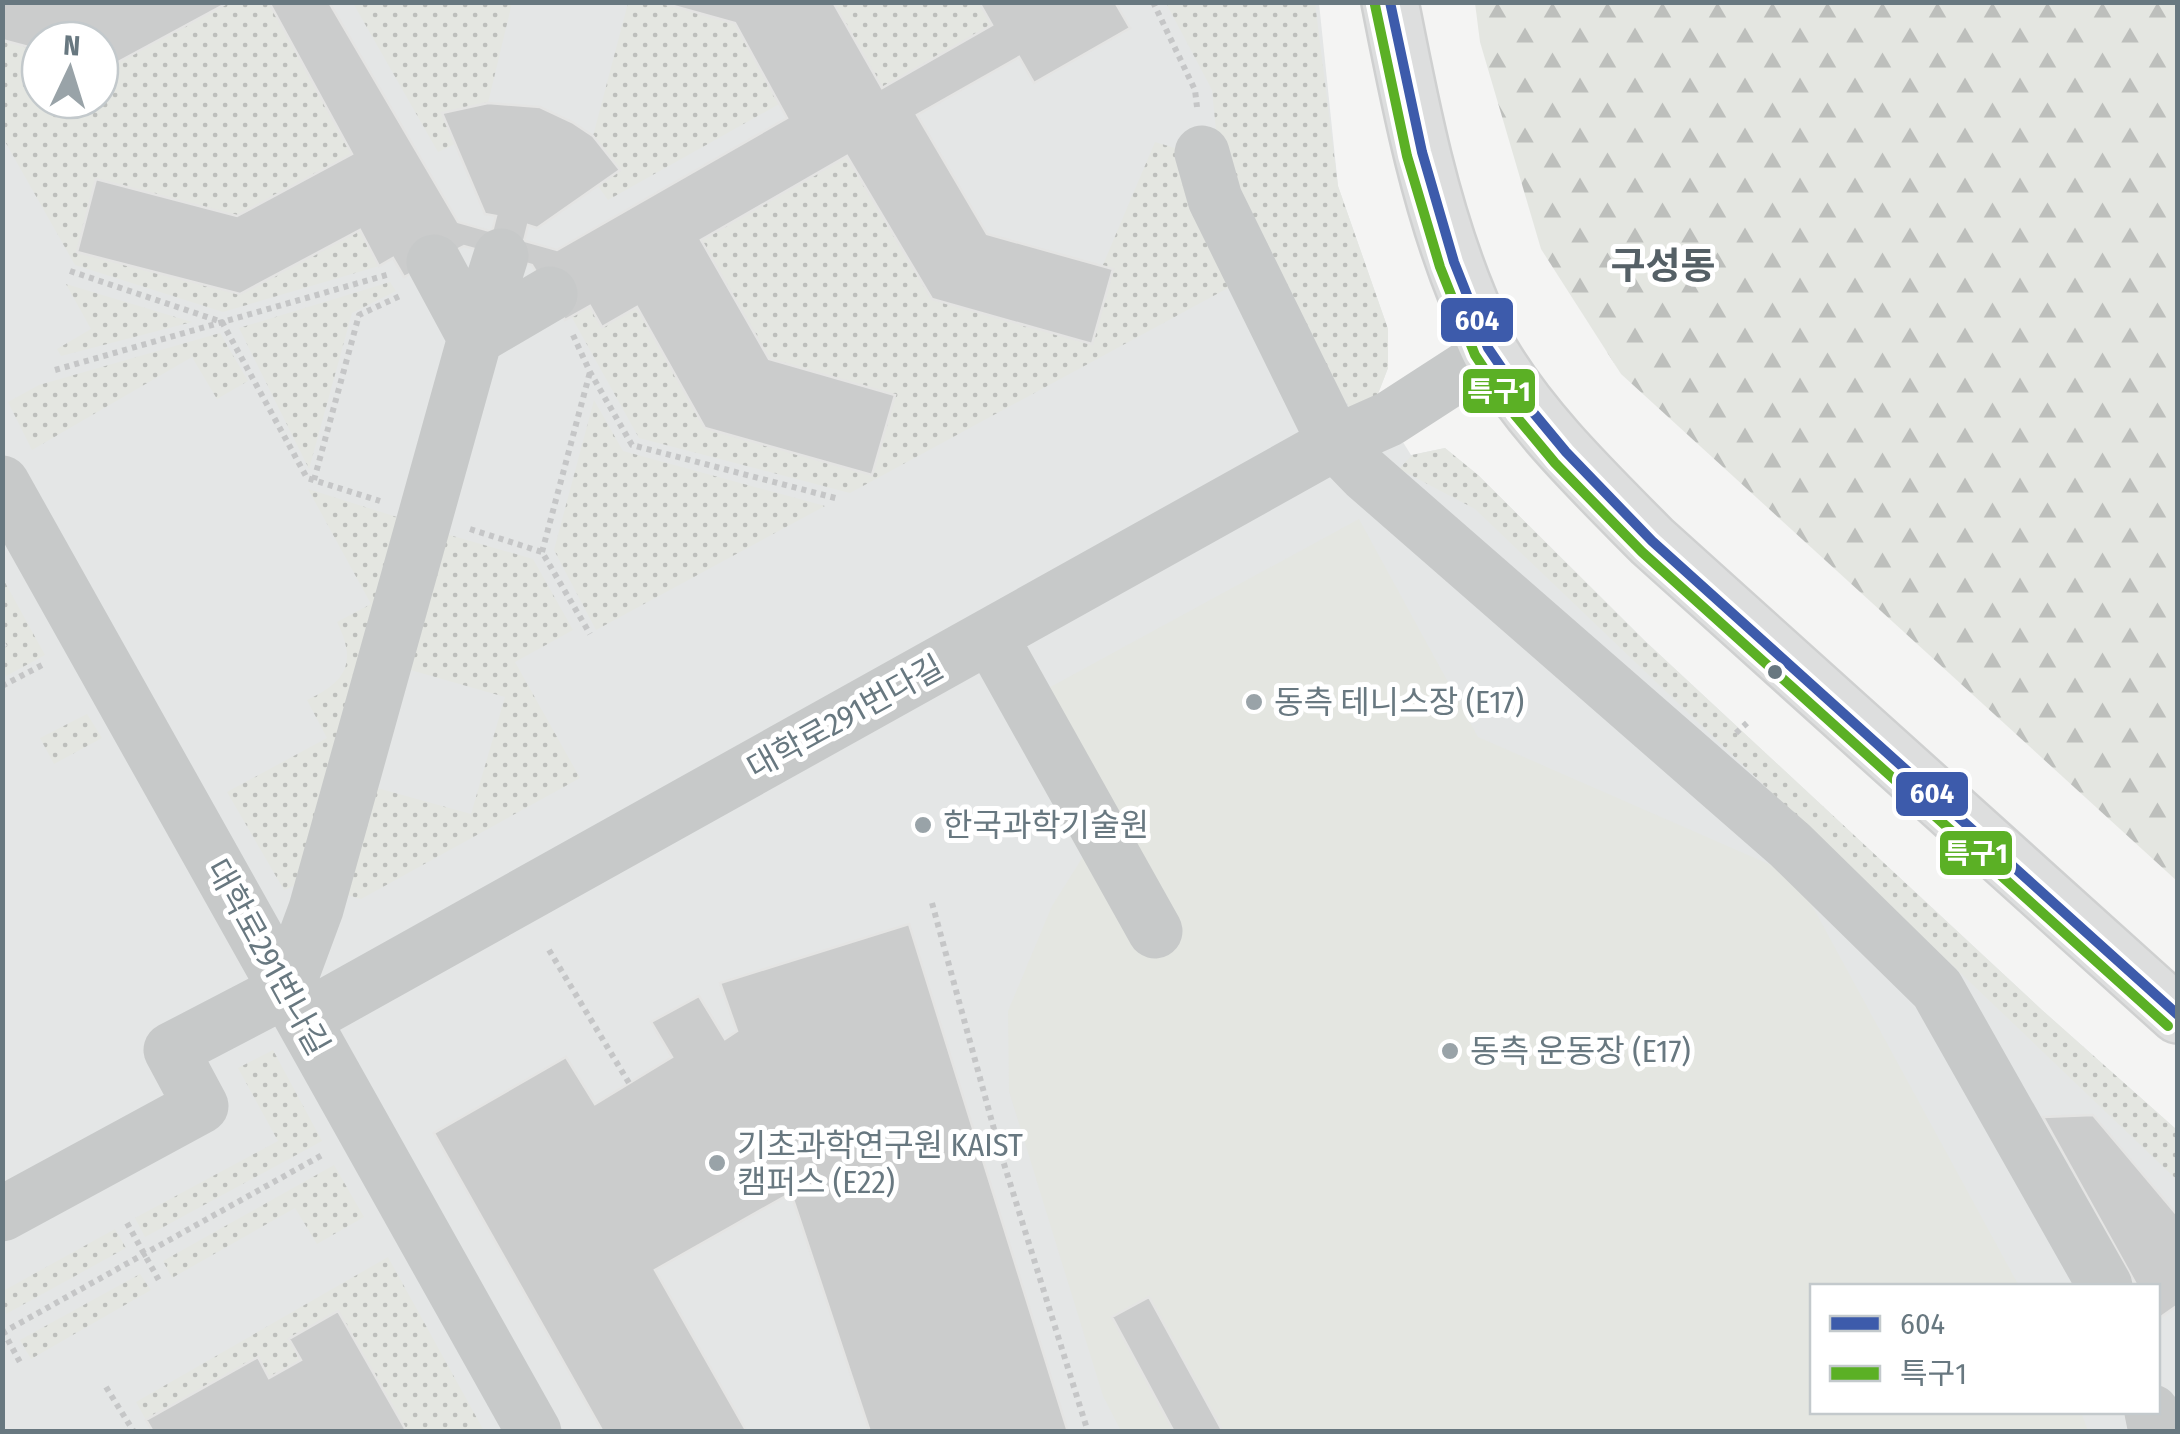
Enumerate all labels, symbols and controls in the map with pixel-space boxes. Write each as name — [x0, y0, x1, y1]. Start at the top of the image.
north arrow — [20, 20, 120, 120]
text: N — [62, 29, 81, 63]
district label: 구성동 — [1611, 243, 1715, 289]
line badge: 604 — [1439, 296, 1515, 344]
text: 604 — [1455, 304, 1499, 337]
line badge: 특구1 — [1461, 367, 1537, 415]
text: 특구1 — [1467, 375, 1531, 408]
street label: 대학로291번다길 — [740, 648, 950, 786]
unlabelled marker — [1765, 662, 1785, 682]
place label: 동측 테니스장 (E17) — [1274, 683, 1524, 721]
marker: 동측 테니스장 (E17) — [1243, 691, 1265, 713]
line badge: 604 — [1894, 770, 1970, 818]
text: 604 — [1910, 777, 1954, 810]
place label: 한국과학기술원 — [943, 806, 1149, 844]
marker: 한국과학기술원 — [912, 814, 934, 836]
line badge: 특구1 — [1938, 829, 2014, 877]
text: 특구1 — [1944, 837, 2008, 870]
street label: 대학로291번나길 — [199, 852, 337, 1062]
place label: 동측 운동장 (E17) — [1470, 1032, 1691, 1070]
marker: 동측 운동장 (E17) — [1439, 1040, 1461, 1062]
place label: 기초과학연구원 KAIST 캠퍼스 (E22) — [737, 1126, 1023, 1201]
marker: 기초과학연구원 KAIST 캠퍼스 (E22) — [706, 1152, 728, 1174]
legend — [1810, 1284, 2160, 1414]
text: 604 — [1900, 1306, 1945, 1342]
text: 특구1 — [1900, 1356, 1967, 1392]

